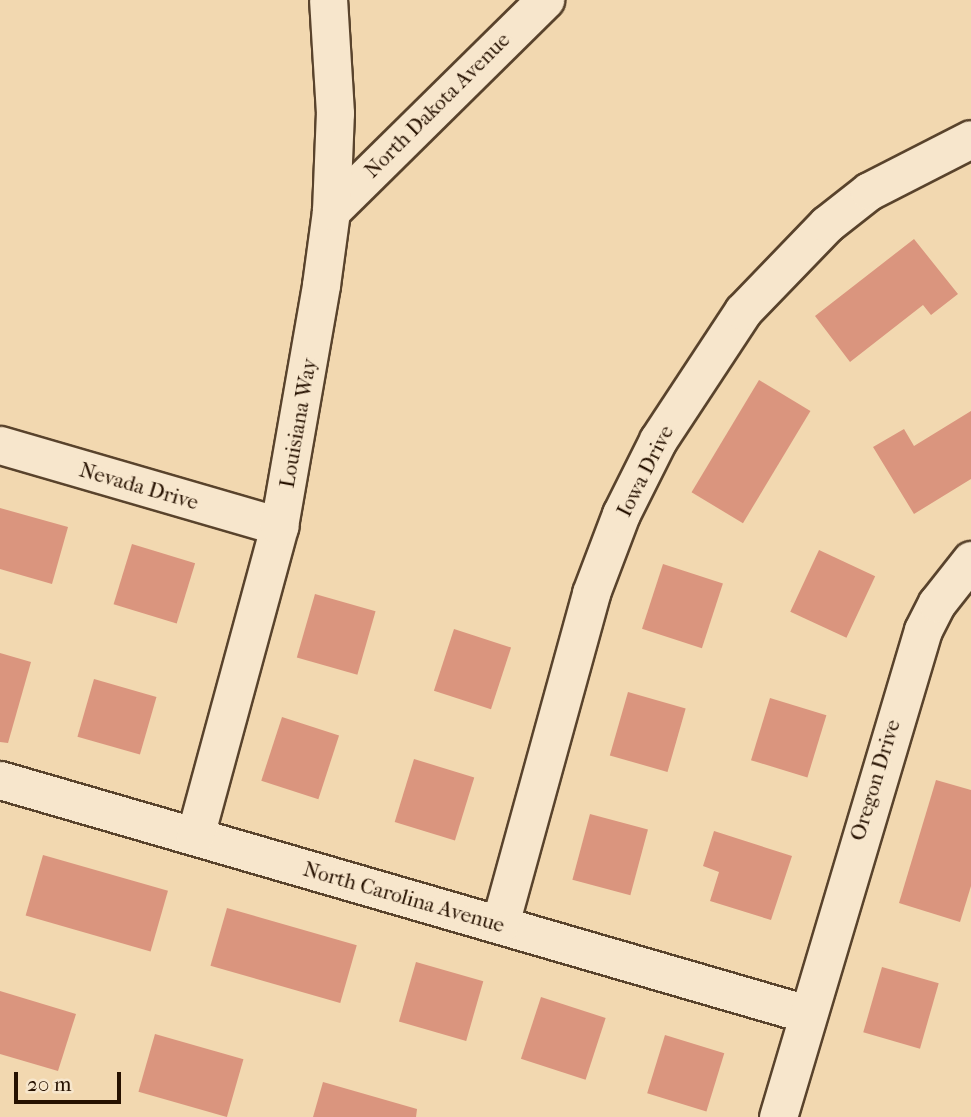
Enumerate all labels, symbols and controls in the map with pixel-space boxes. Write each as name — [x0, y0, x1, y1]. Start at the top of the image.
street label: North Dakota Avenue — [359, 27, 515, 183]
street label: Louisiana Way — [274, 356, 322, 490]
street label: Iowa Drive — [611, 421, 679, 521]
street label: Nevada Drive — [77, 457, 201, 515]
street label: Oregon Drive — [845, 716, 905, 844]
street label: North Carolina Avenue — [300, 856, 508, 938]
scale bar — [18, 1058, 124, 1102]
text: 20 m — [27, 1072, 71, 1096]

